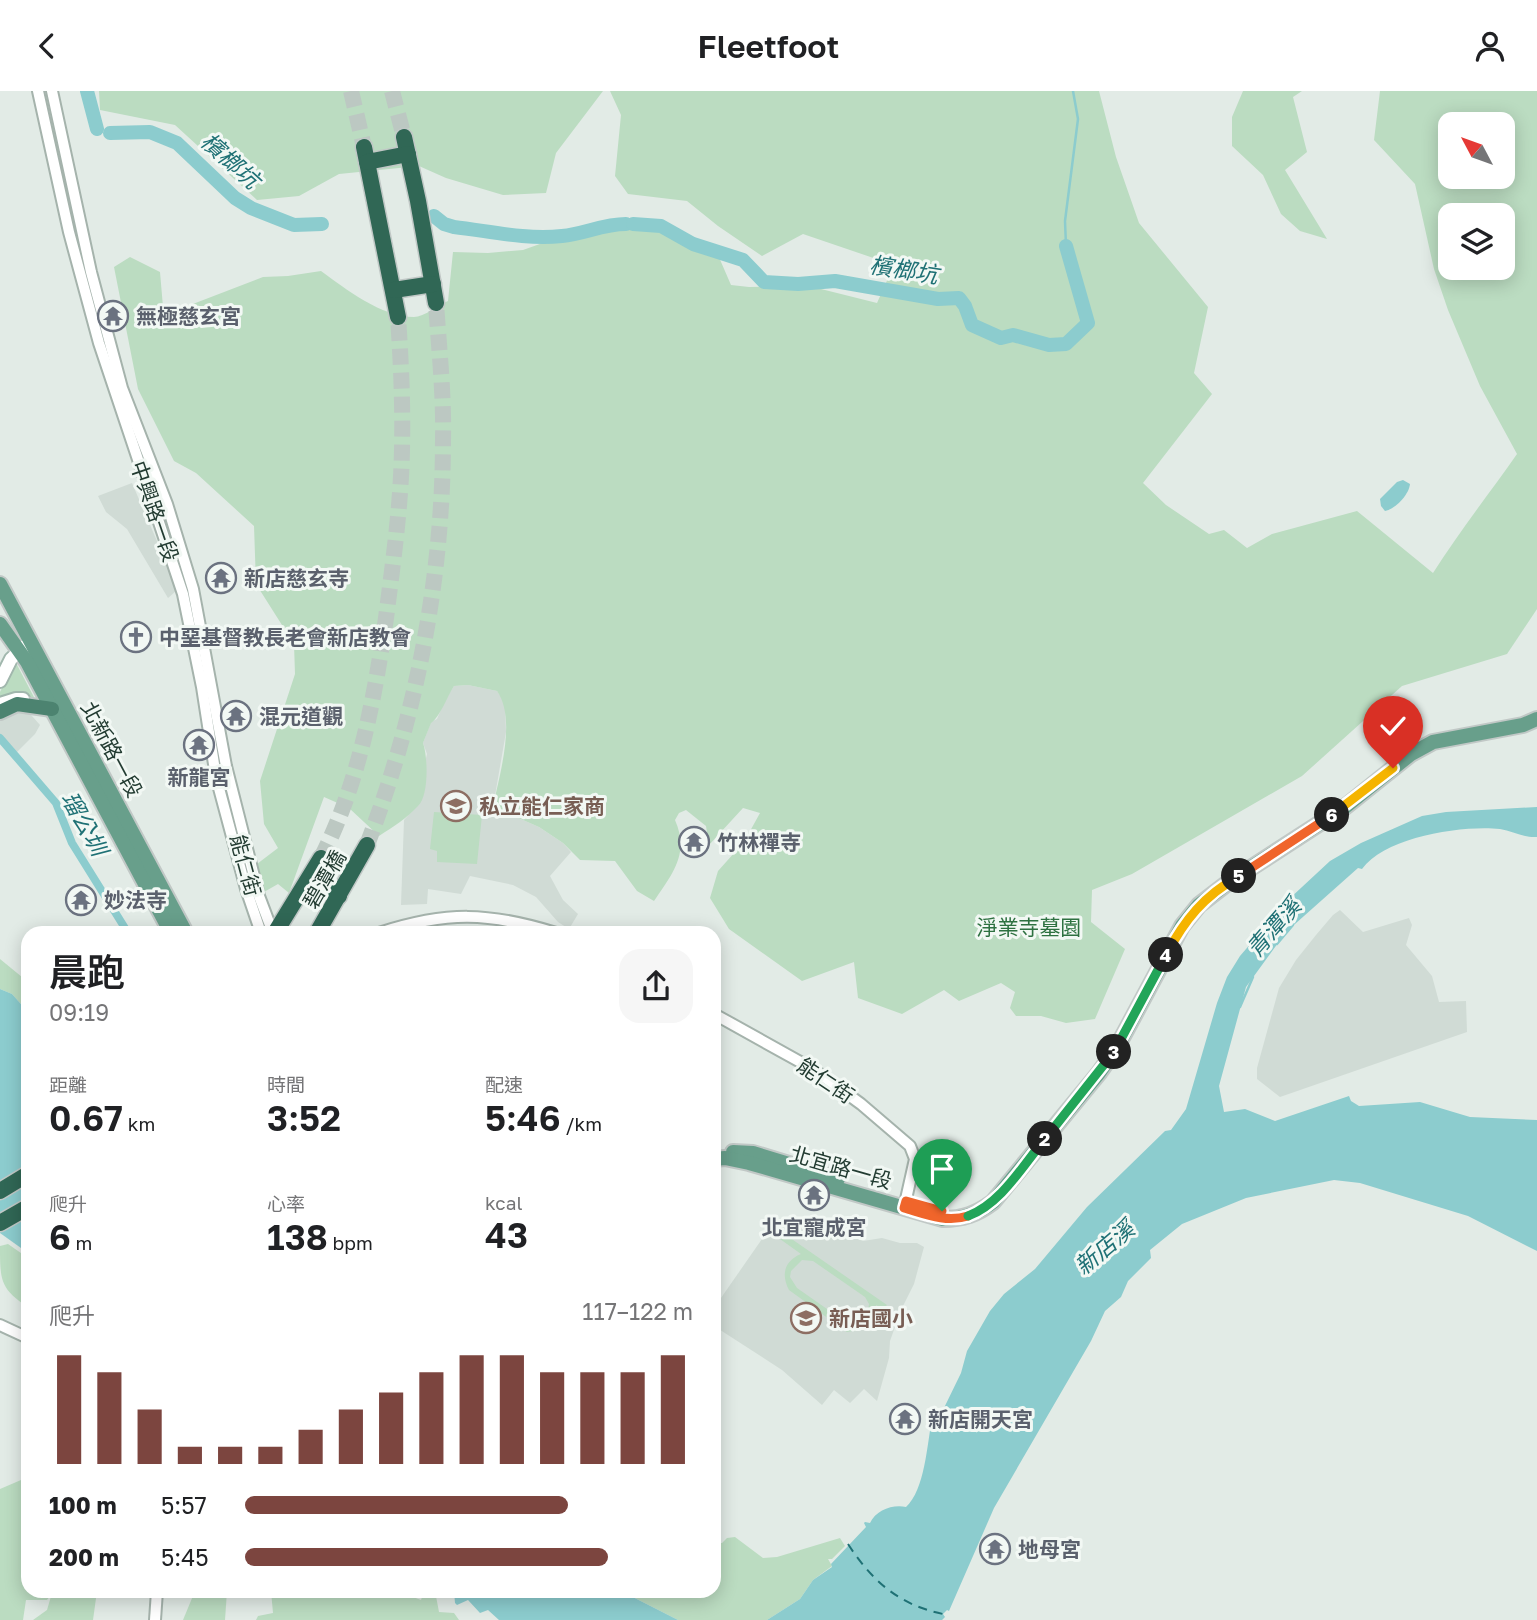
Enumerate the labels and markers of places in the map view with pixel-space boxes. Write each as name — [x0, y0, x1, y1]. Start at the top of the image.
temple icon: 無極慈玄宮 — [96, 299, 130, 333]
place label: 無極慈玄宮 — [136, 303, 241, 329]
temple icon: 新店慈玄寺 — [204, 561, 238, 595]
place label: 新店慈玄寺 — [244, 565, 349, 591]
church icon: 中堊基督教長老會新店教會 — [119, 620, 153, 654]
place label: 中堊基督教長老會新店教會 — [159, 624, 411, 650]
pin — [1363, 696, 1423, 768]
temple icon: 混元道觀 — [219, 699, 253, 733]
place label: 混元道觀 — [259, 703, 343, 729]
temple icon: 新龍宮 — [182, 728, 216, 762]
place label: 新龍宮 — [168, 764, 231, 790]
school or university icon: 私立能仁家商 — [439, 789, 473, 823]
place label: 私立能仁家商 — [479, 793, 605, 819]
pin: 6 — [1314, 797, 1350, 833]
temple icon: 竹林禪寺 — [677, 825, 711, 859]
place label: 竹林禪寺 — [717, 829, 801, 855]
pin: 5 — [1222, 859, 1256, 893]
temple icon: 妙法寺 — [64, 883, 98, 917]
place label: 妙法寺 — [104, 887, 167, 913]
pin: 4 — [1148, 937, 1184, 973]
pin: 3 — [1096, 1035, 1132, 1069]
pin: 2 — [1028, 1121, 1062, 1157]
pin — [912, 1139, 972, 1211]
temple icon: 北宜寵成宮 — [797, 1178, 831, 1212]
place label: 北宜寵成宮 — [762, 1214, 867, 1240]
school or university icon: 新店國小 — [789, 1301, 823, 1335]
place label: 新店國小 — [829, 1305, 913, 1331]
temple icon: 新店開天宮 — [888, 1402, 922, 1436]
place label: 新店開天宮 — [928, 1406, 1033, 1432]
temple icon: 地母宮 — [978, 1532, 1012, 1566]
place label: 地母宮 — [1018, 1536, 1081, 1562]

